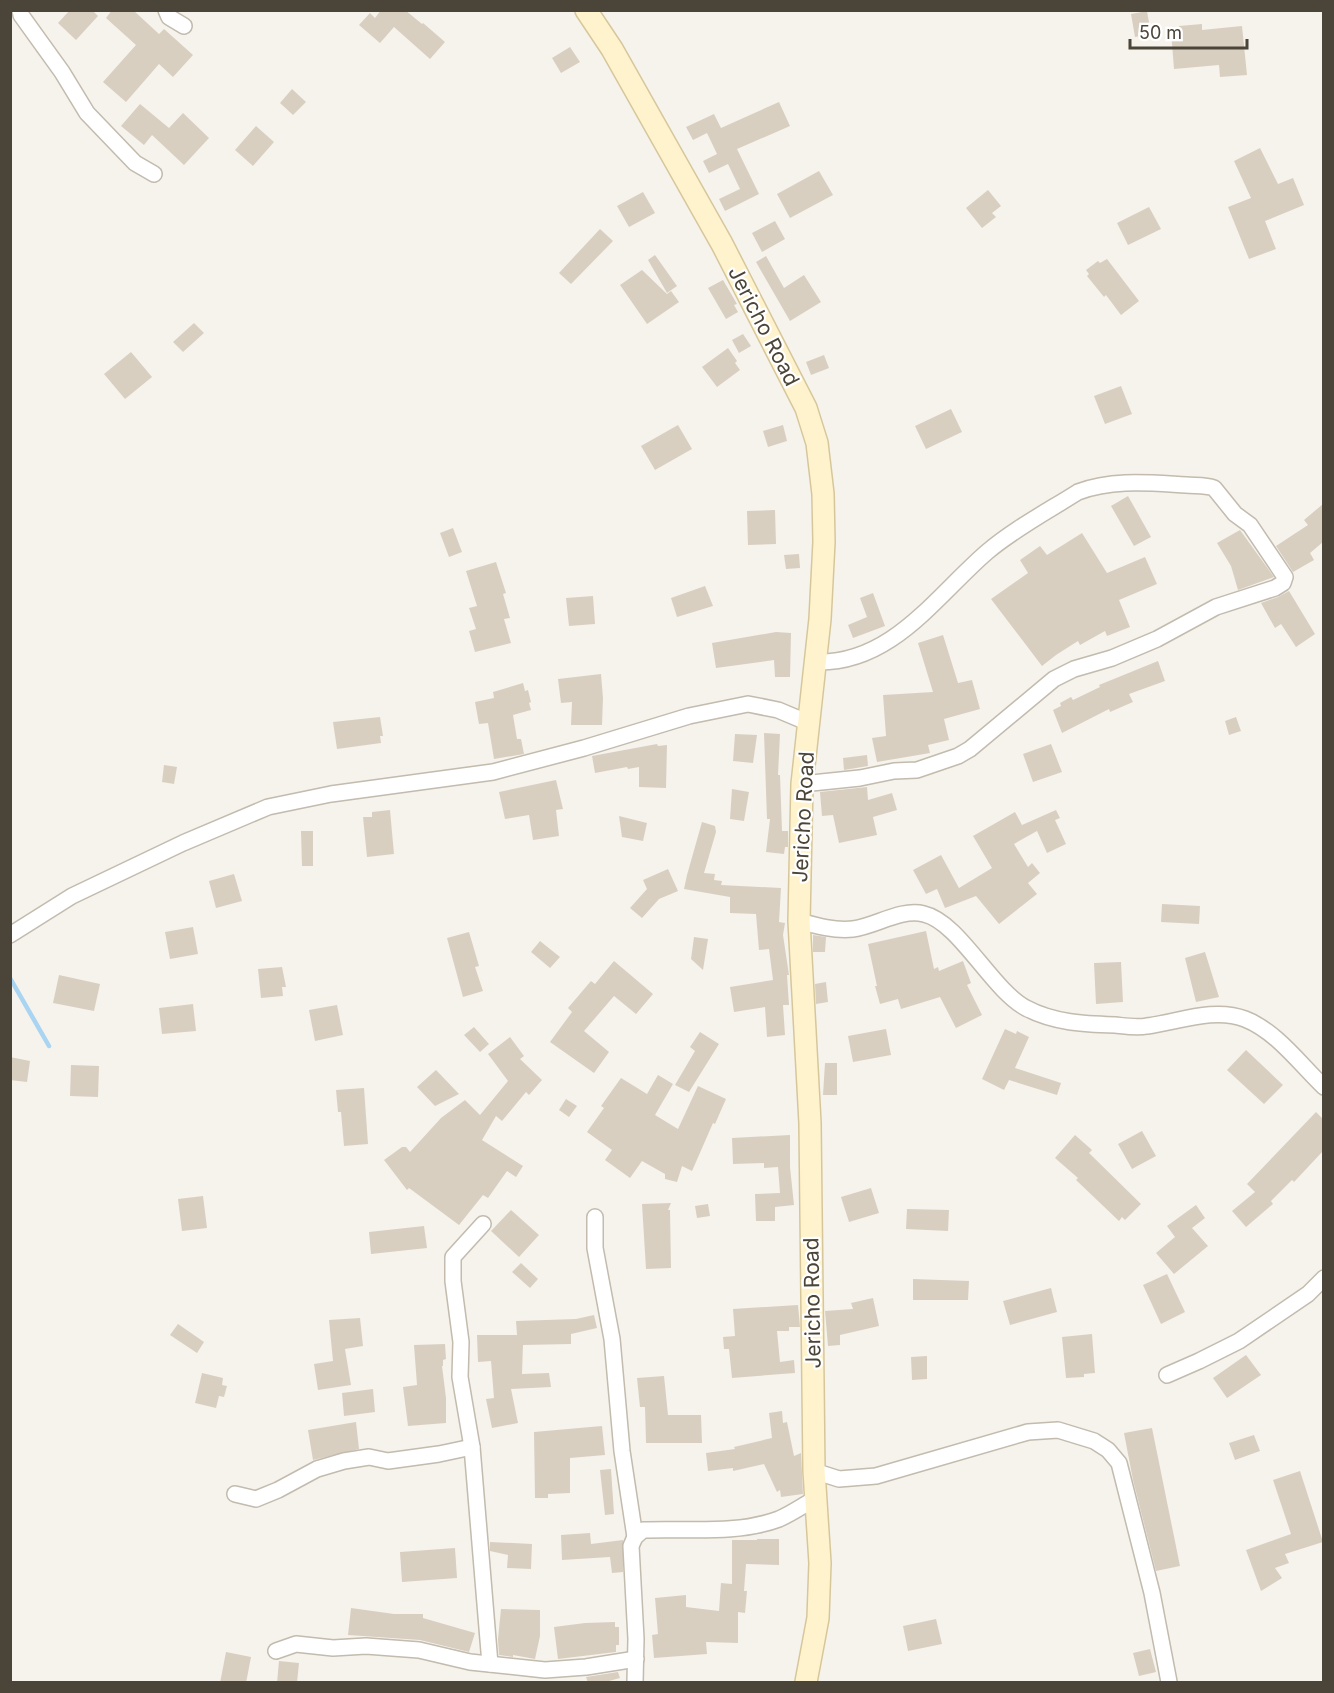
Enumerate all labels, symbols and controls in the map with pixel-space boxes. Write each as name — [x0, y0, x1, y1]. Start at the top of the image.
scale bar — [1130, 12, 1247, 50]
text: 50 m — [1139, 22, 1182, 43]
street label: Jericho Road — [723, 262, 805, 390]
street label: Jericho Road — [787, 751, 819, 883]
street label: Jericho Road — [798, 1237, 826, 1369]

